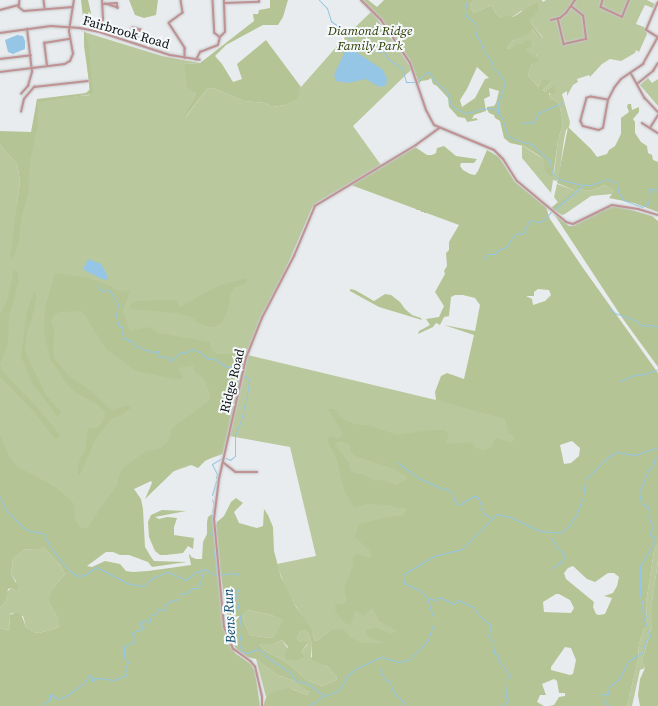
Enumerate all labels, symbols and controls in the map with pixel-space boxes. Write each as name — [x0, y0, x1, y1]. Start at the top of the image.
street label: Fairbrook Road — [81, 13, 171, 53]
park label: Diamond Ridge Family Park — [328, 24, 412, 55]
street label: Ridge Road — [218, 347, 248, 415]
water label: Bens Run — [219, 588, 239, 644]

